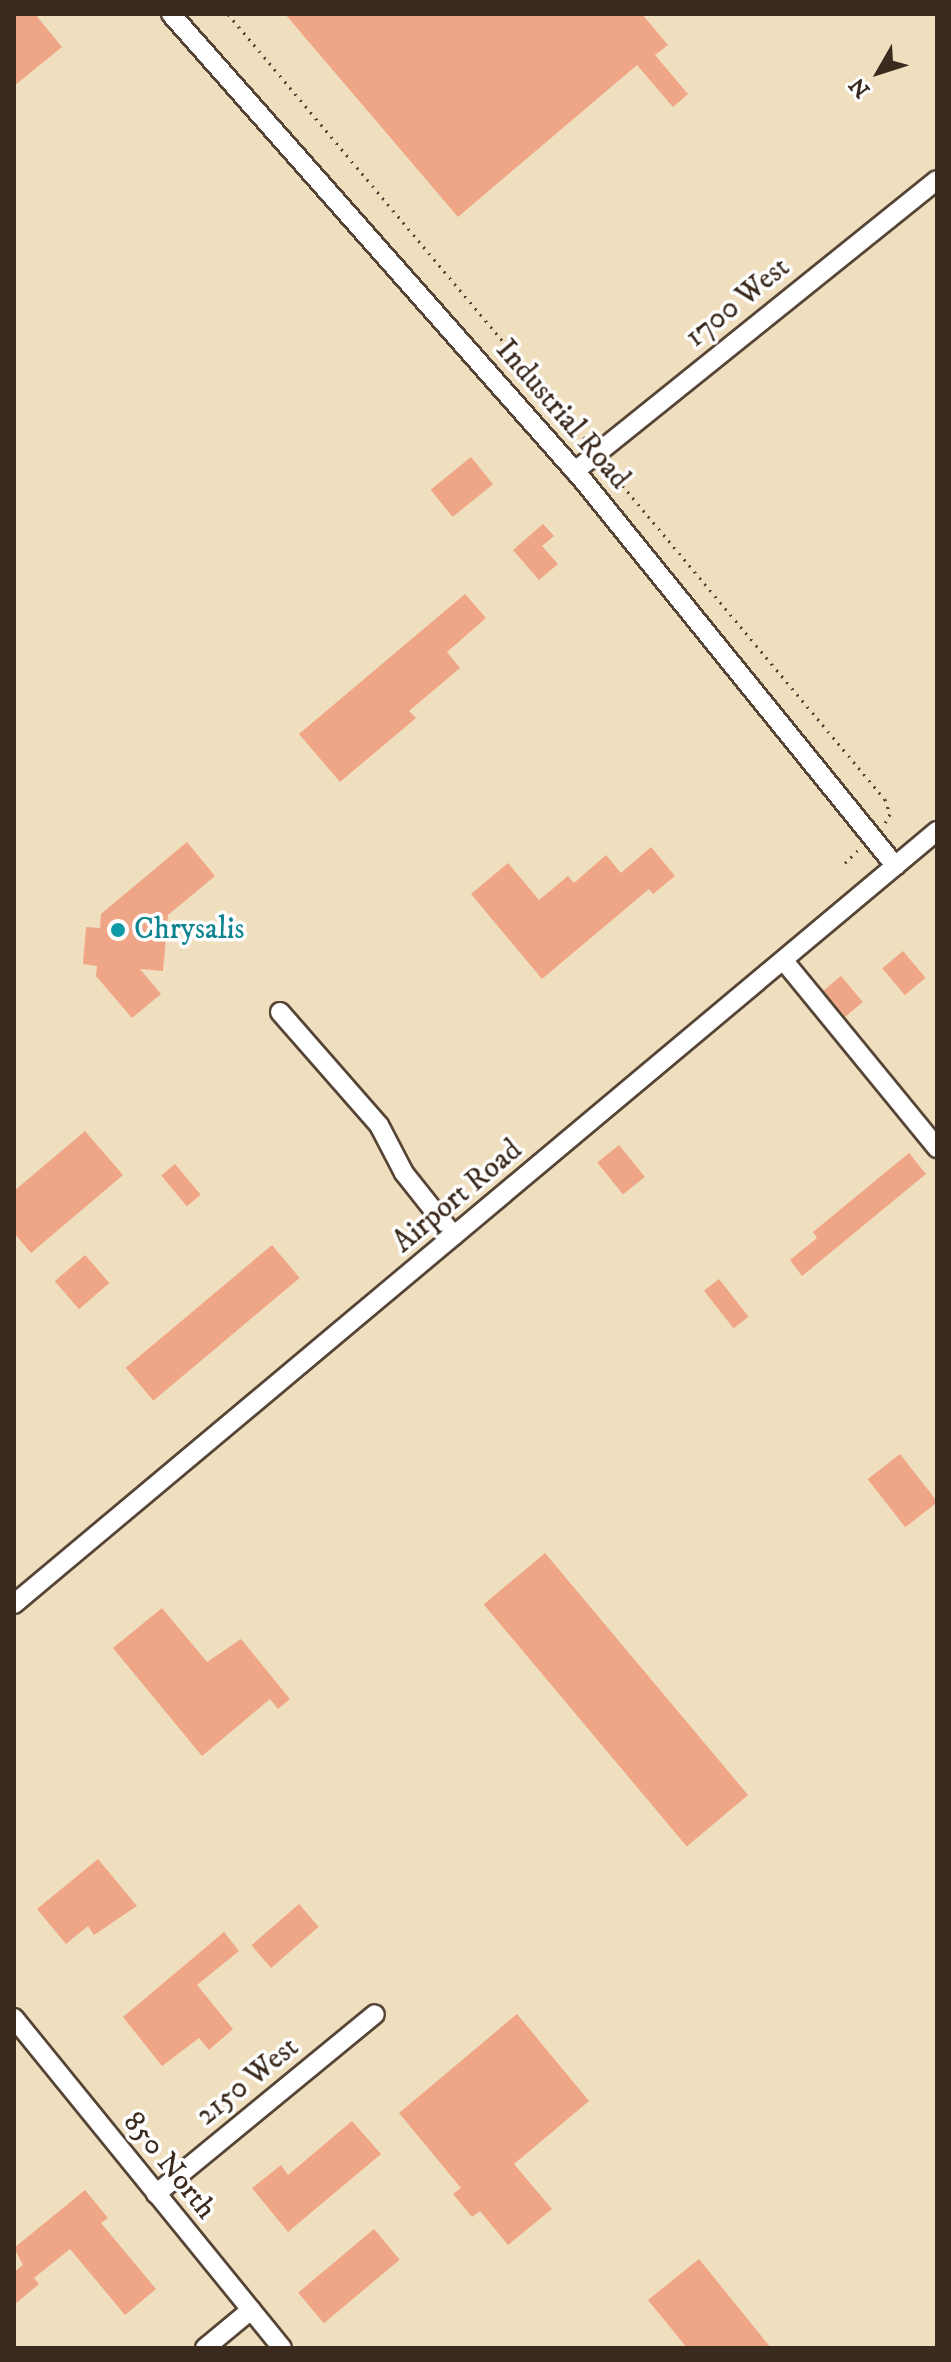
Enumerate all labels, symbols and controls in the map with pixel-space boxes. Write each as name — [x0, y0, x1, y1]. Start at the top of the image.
north arrow — [839, 32, 919, 112]
text: N — [844, 72, 876, 103]
street label: 1700 West — [679, 250, 797, 356]
street label: Industrial Road — [487, 333, 637, 497]
place label: Chrysalis — [134, 912, 245, 948]
marker: Chrysalis — [109, 921, 127, 939]
street label: Airport Road — [386, 1133, 530, 1261]
street label: 2150 West — [190, 2030, 306, 2134]
street label: 850 North — [115, 2105, 223, 2227]

